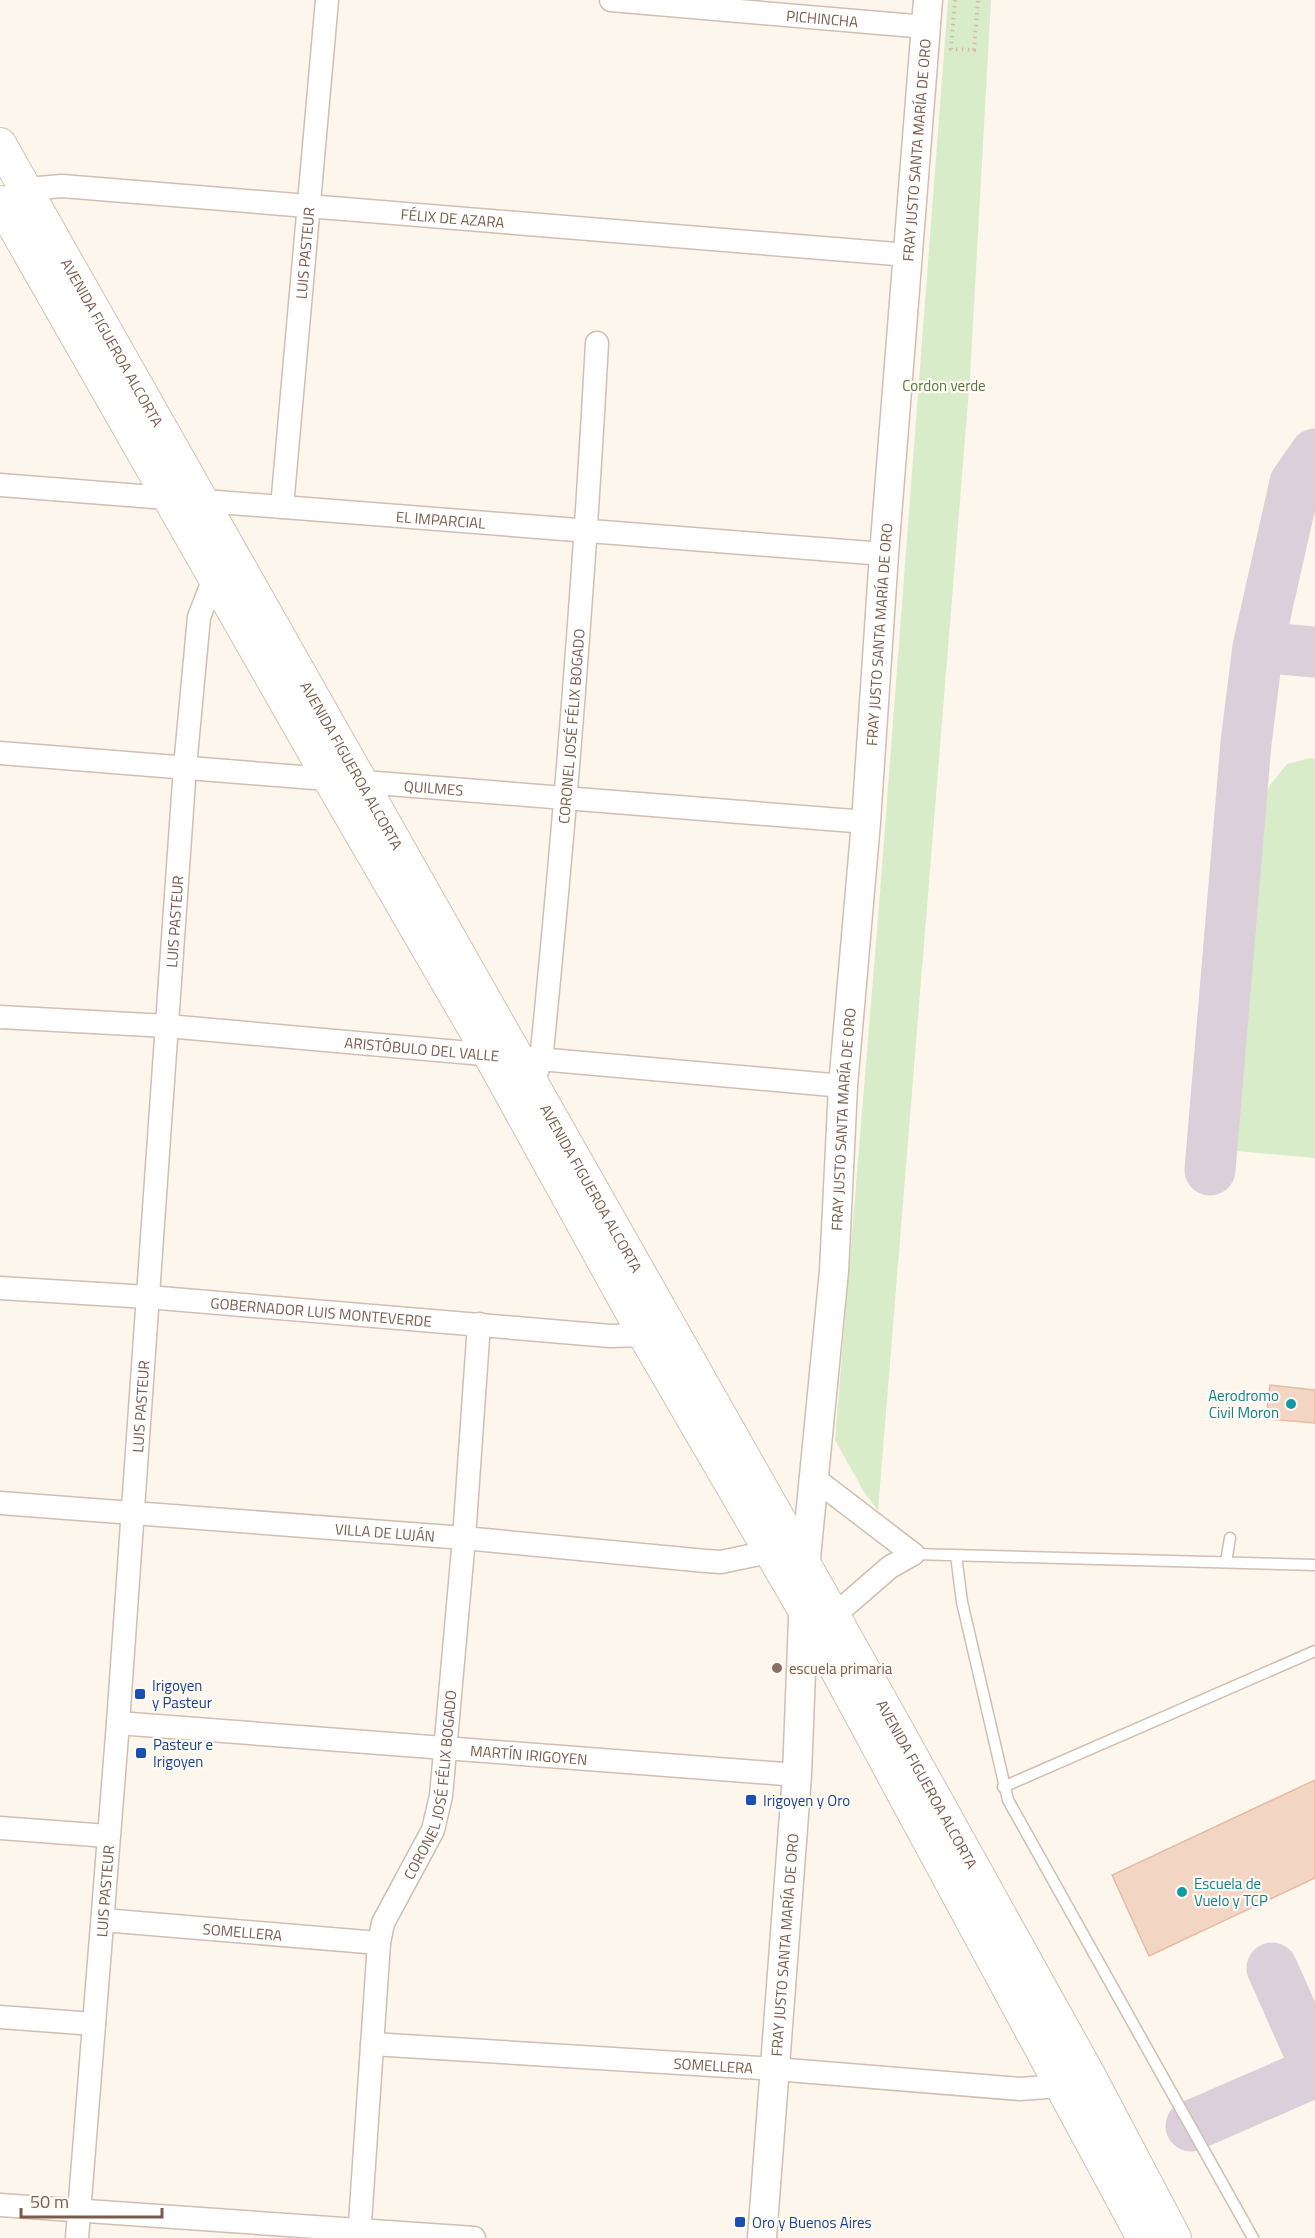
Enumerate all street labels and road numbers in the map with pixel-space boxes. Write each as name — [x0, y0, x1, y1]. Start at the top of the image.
street label: PICHINCHA — [785, 4, 859, 33]
street label: FRAY JUSTO SANTA MARÍA DE ORO — [896, 38, 936, 262]
street label: FÉLIX DE AZARA — [400, 202, 506, 234]
street label: LUIS PASTEUR — [289, 206, 320, 300]
street label: AVENIDA FIGUEROA ALCORTA — [55, 254, 169, 431]
street label: EL IMPARCIAL — [395, 504, 486, 534]
street label: FRAY JUSTO SANTA MARÍA DE ORO — [860, 522, 898, 747]
street label: CORONEL JOSÉ FÉLIX BOGADO — [552, 628, 590, 825]
street label: AVENIDA FIGUEROA ALCORTA — [295, 677, 409, 854]
street label: QUILMES — [403, 774, 464, 801]
street label: LUIS PASTEUR — [159, 875, 189, 968]
street label: FRAY JUSTO SANTA MARÍA DE ORO — [824, 1007, 861, 1231]
street label: ARISTÓBULO DEL VALLE — [344, 1030, 500, 1067]
street label: AVENIDA FIGUEROA ALCORTA — [535, 1100, 648, 1277]
street label: GOBERNADOR LUIS MONTEVERDE — [209, 1291, 433, 1332]
street label: LUIS PASTEUR — [125, 1360, 155, 1453]
street label: VILLA DE LUJÁN — [334, 1517, 436, 1547]
street label: CORONEL JOSÉ FÉLIX BOGADO — [397, 1689, 462, 1883]
street label: AVENIDA FIGUEROA ALCORTA — [871, 1695, 984, 1873]
street label: MARTÍN IRIGOYEN — [469, 1739, 588, 1770]
street label: FRAY JUSTO SANTA MARÍA DE ORO — [764, 1833, 804, 2057]
street label: LUIS PASTEUR — [89, 1844, 120, 1938]
street label: SOMELLERA — [202, 1917, 283, 1946]
street label: SOMELLERA — [673, 2051, 754, 2079]

